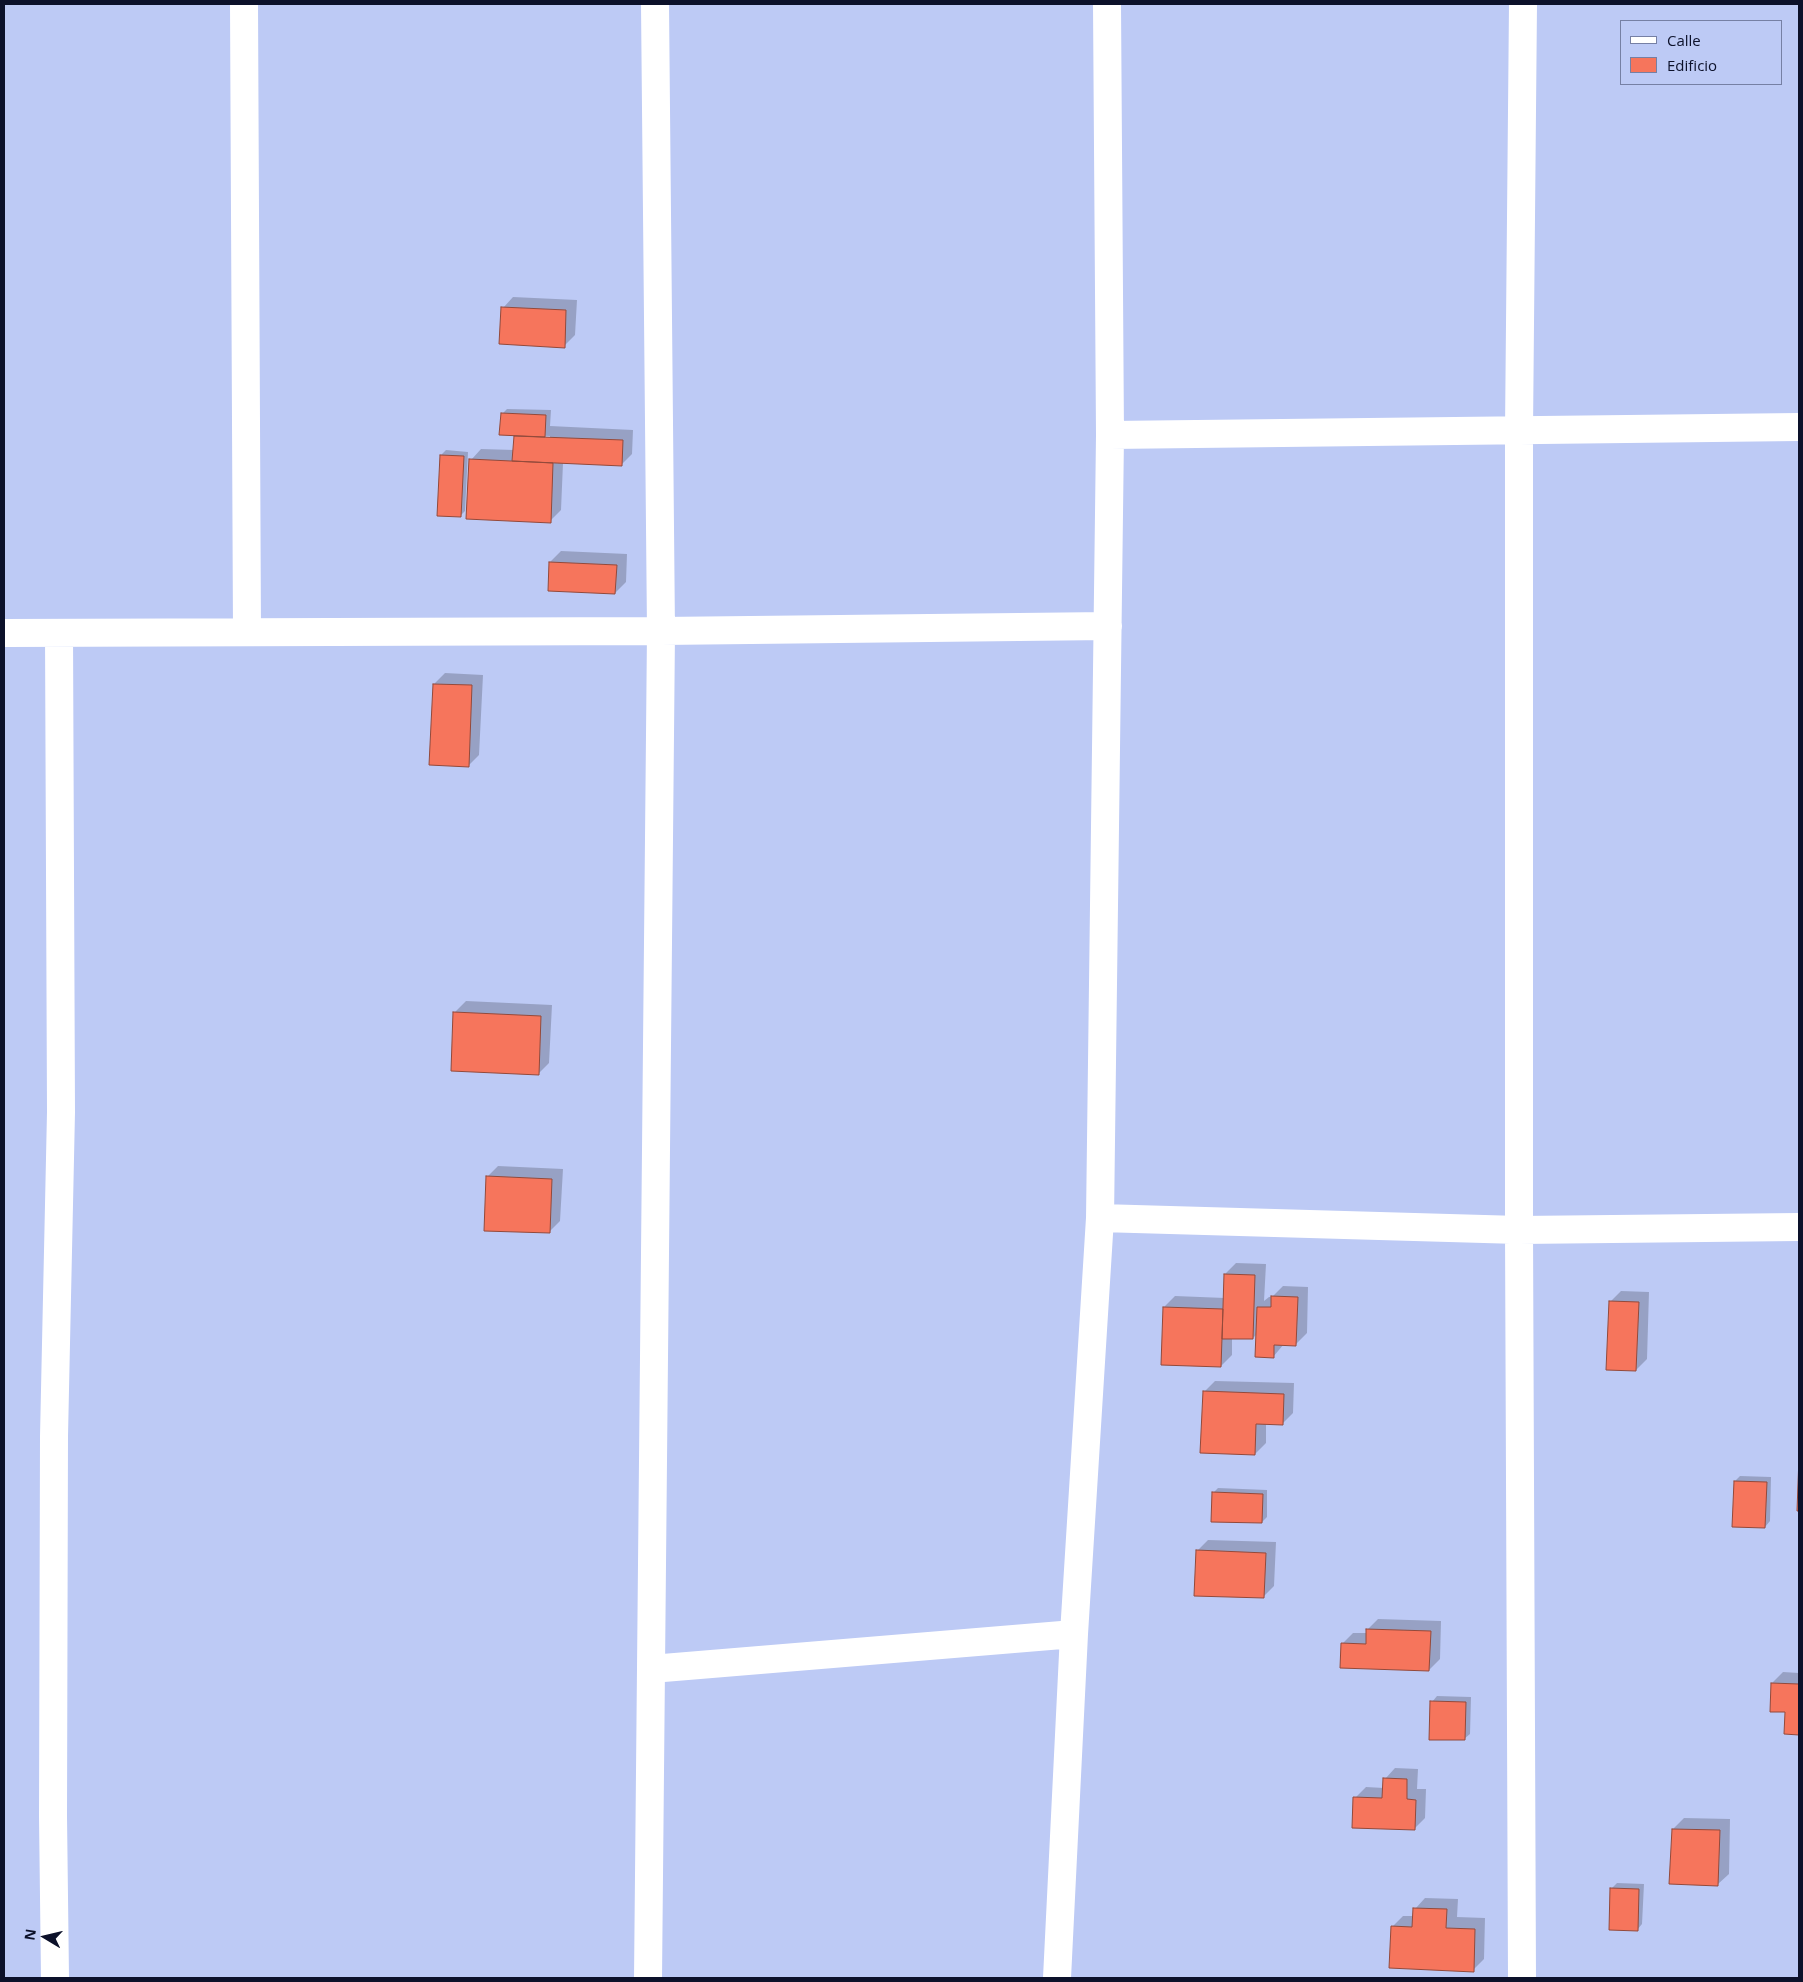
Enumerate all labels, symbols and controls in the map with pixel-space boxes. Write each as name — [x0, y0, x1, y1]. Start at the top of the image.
legend — [1620, 20, 1783, 85]
text: Calle — [1667, 30, 1701, 50]
text: Edificio — [1667, 55, 1717, 75]
north arrow — [20, 1912, 70, 1962]
text: N — [19, 1927, 40, 1942]

